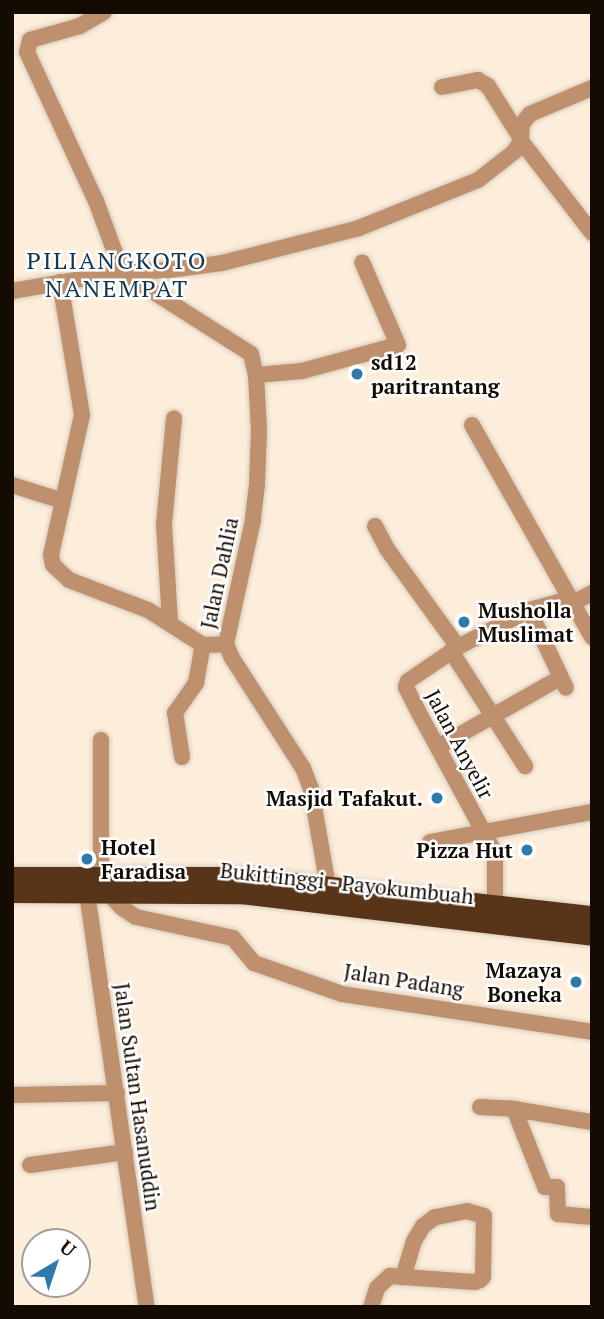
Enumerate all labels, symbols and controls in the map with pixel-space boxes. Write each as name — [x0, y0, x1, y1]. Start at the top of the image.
district label: PILIANGKOTO NANEMPAT — [28, 247, 206, 303]
place label: sd12 paritrantang — [371, 349, 500, 399]
marker: sd12 paritrantang — [349, 366, 365, 382]
street label: Jalan Dahlia — [195, 515, 243, 631]
place label: Musholla Muslimat — [478, 597, 574, 647]
marker: Musholla Muslimat — [456, 614, 472, 630]
street label: Jalan Anyelir — [421, 685, 499, 803]
place label: Masjid Tafakut. — [266, 785, 423, 811]
marker: Masjid Tafakut. — [429, 790, 445, 806]
place label: Hotel Faradisa — [101, 834, 186, 884]
place label: Pizza Hut — [416, 837, 513, 863]
marker: Pizza Hut — [519, 842, 535, 858]
marker: Hotel Faradisa — [79, 851, 95, 867]
street label: Bukittinggi - Payokumbuah — [218, 857, 476, 909]
place label: Mazaya Boneka — [485, 957, 562, 1007]
street label: Jalan Padang — [342, 958, 466, 1002]
marker: Mazaya Boneka — [568, 974, 584, 990]
street label: Jalan Sultan Hasanuddin — [110, 981, 166, 1213]
north arrow — [21, 1228, 91, 1298]
text: U — [55, 1234, 81, 1262]

